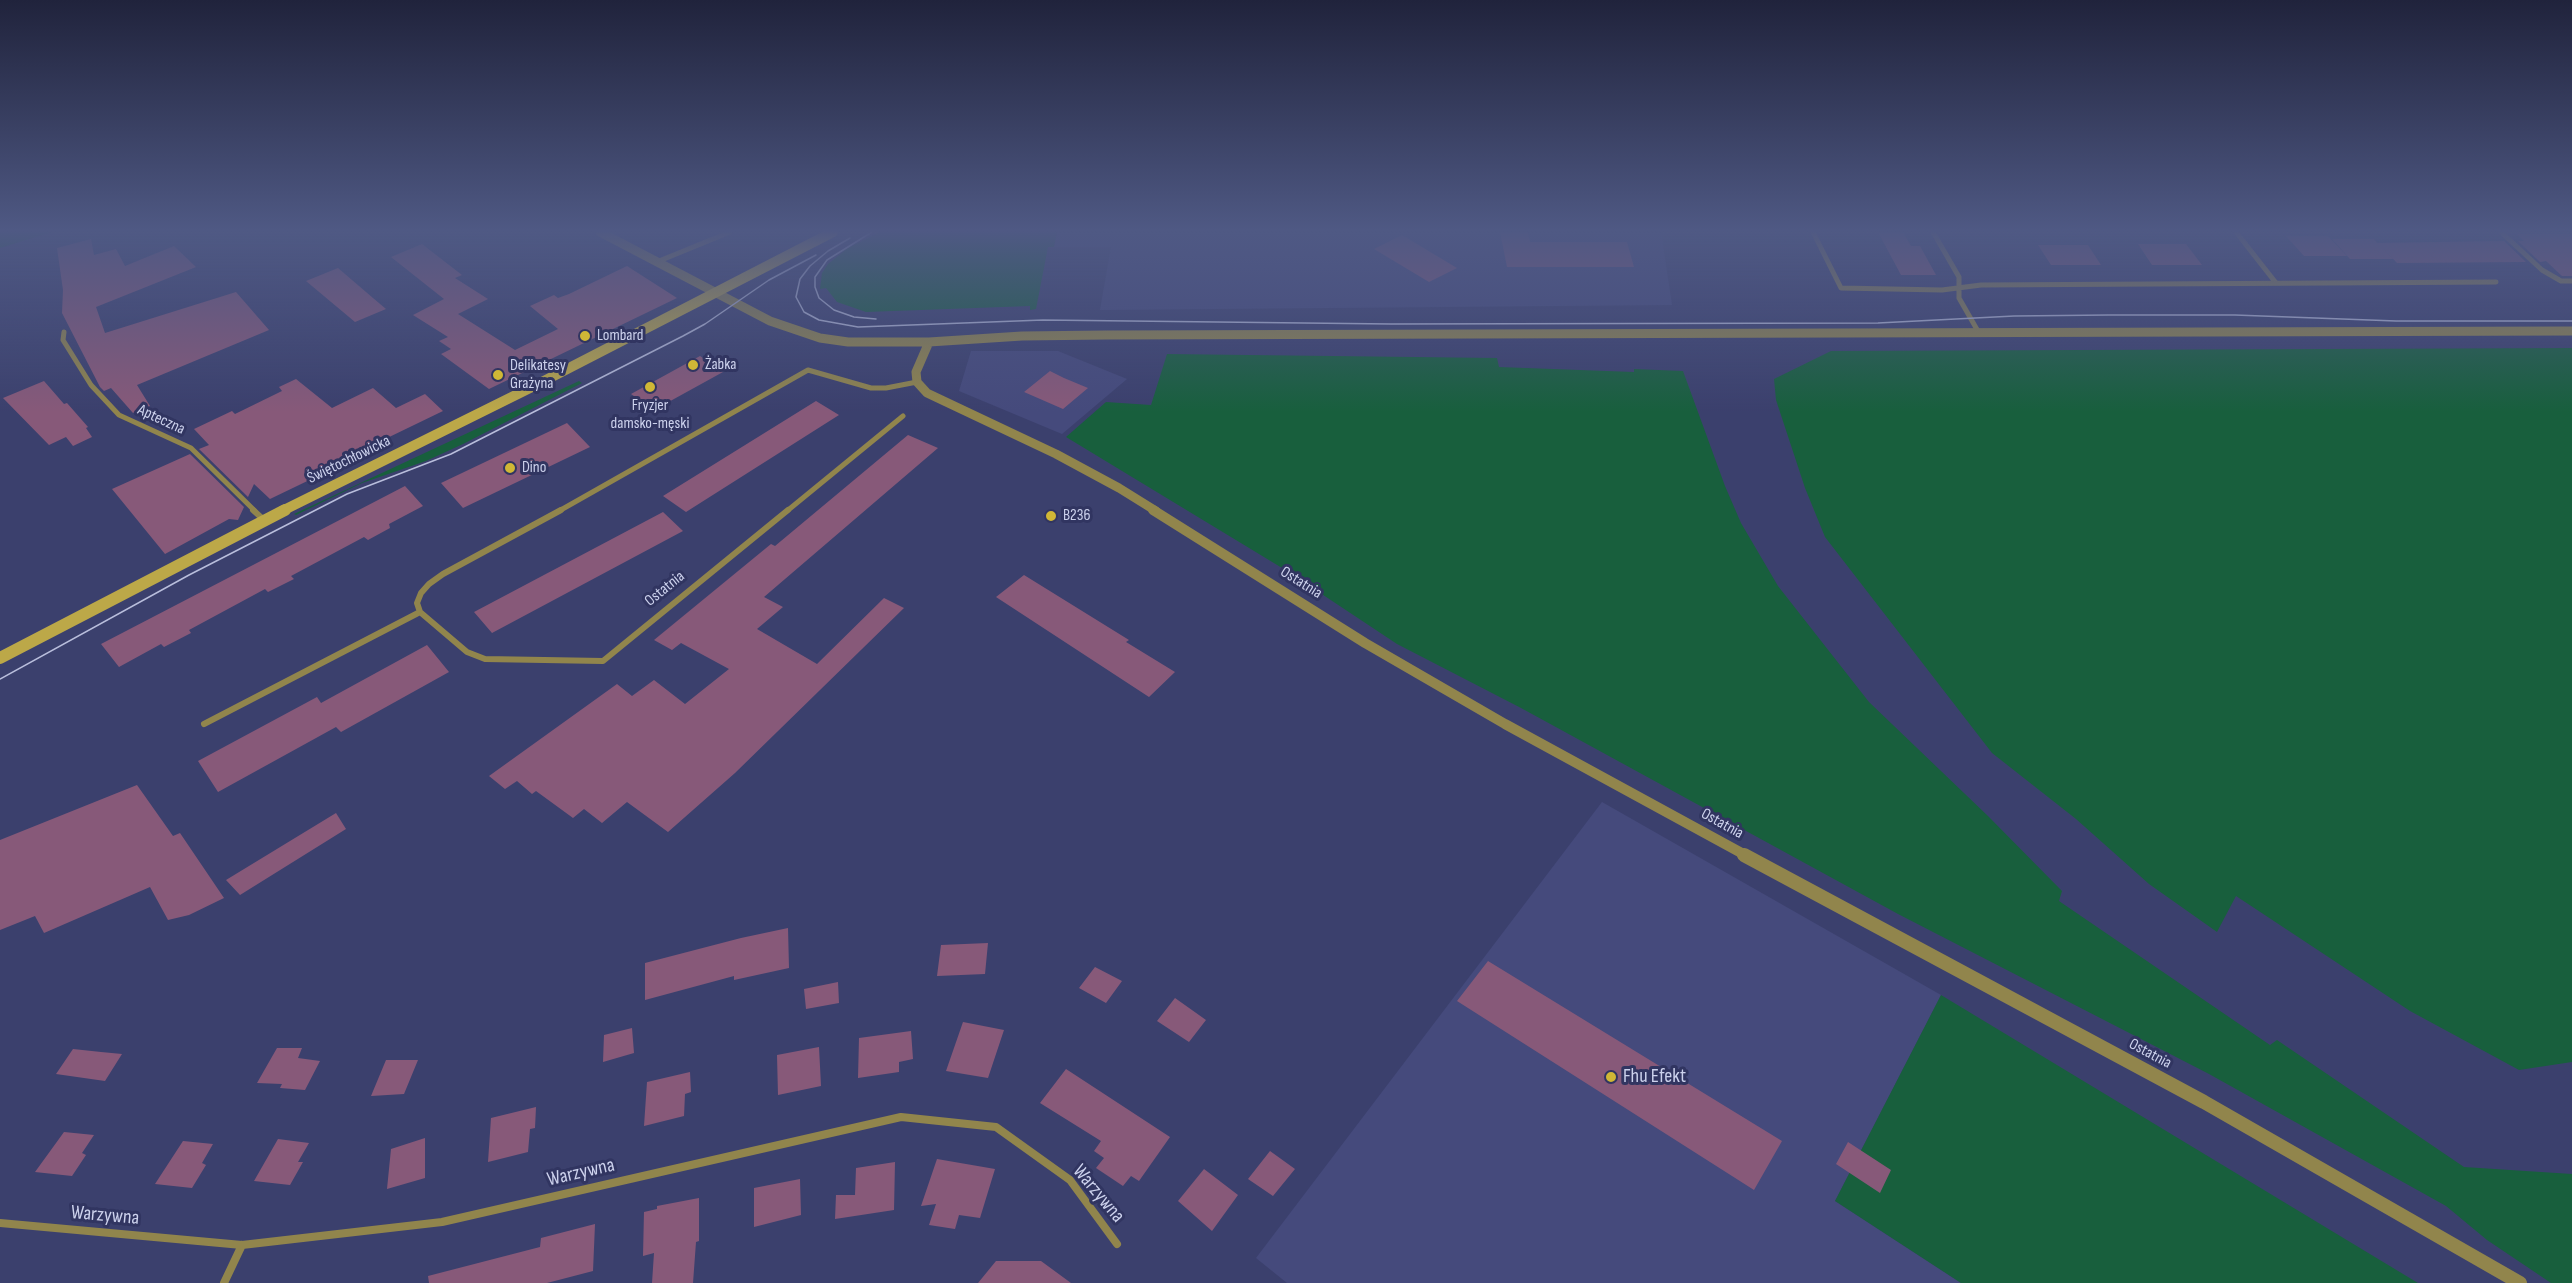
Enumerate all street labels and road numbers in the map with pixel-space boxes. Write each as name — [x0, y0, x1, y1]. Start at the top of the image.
street label: Apteczna — [134, 401, 188, 439]
street label: Świętochłowicka — [304, 432, 394, 488]
street label: Ostatnia — [1277, 563, 1325, 603]
street label: Ostatnia — [641, 567, 689, 611]
street label: Ostatnia — [1697, 805, 1747, 843]
street label: Ostatnia — [2125, 1035, 2175, 1073]
street label: Warzywna — [545, 1154, 617, 1192]
street label: Warzywna — [1067, 1160, 1129, 1228]
street label: Warzywna — [70, 1201, 140, 1231]

